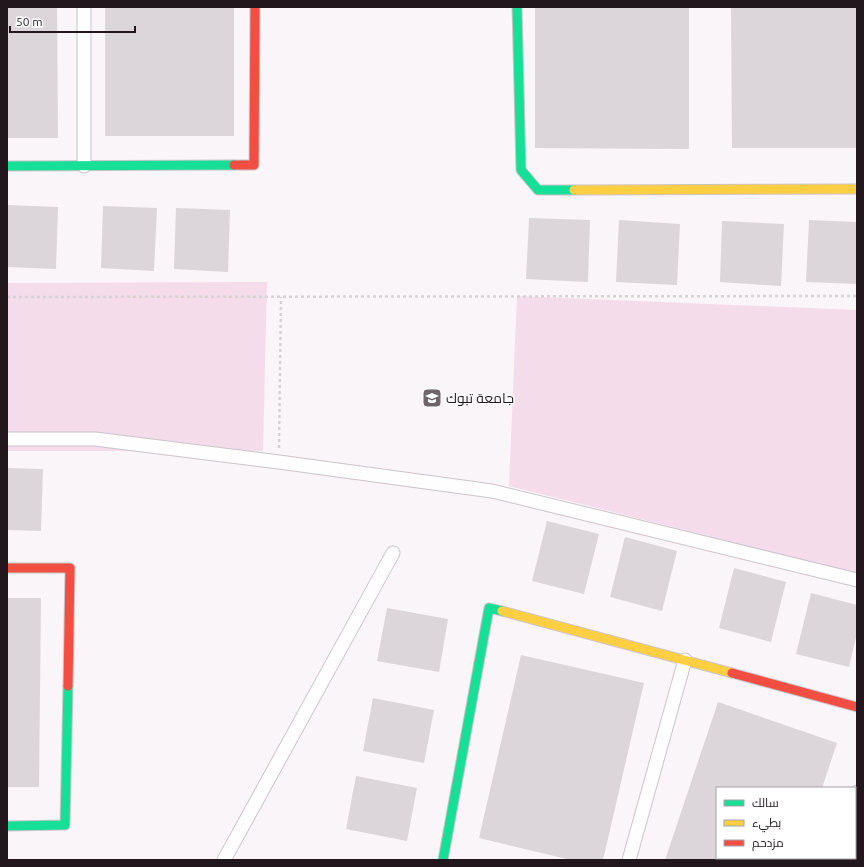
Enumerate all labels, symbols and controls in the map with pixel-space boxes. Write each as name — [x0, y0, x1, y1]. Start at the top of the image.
scale bar — [10, 8, 135, 34]
text: 50 m — [16, 15, 43, 28]
school or university icon: جامعة تبوك — [421, 387, 443, 409]
place label: جامعة تبوك — [446, 390, 514, 406]
legend — [716, 787, 856, 859]
text: سالك — [752, 796, 779, 809]
text: بطيء — [752, 816, 781, 833]
text: مزدحم — [752, 836, 784, 851]

